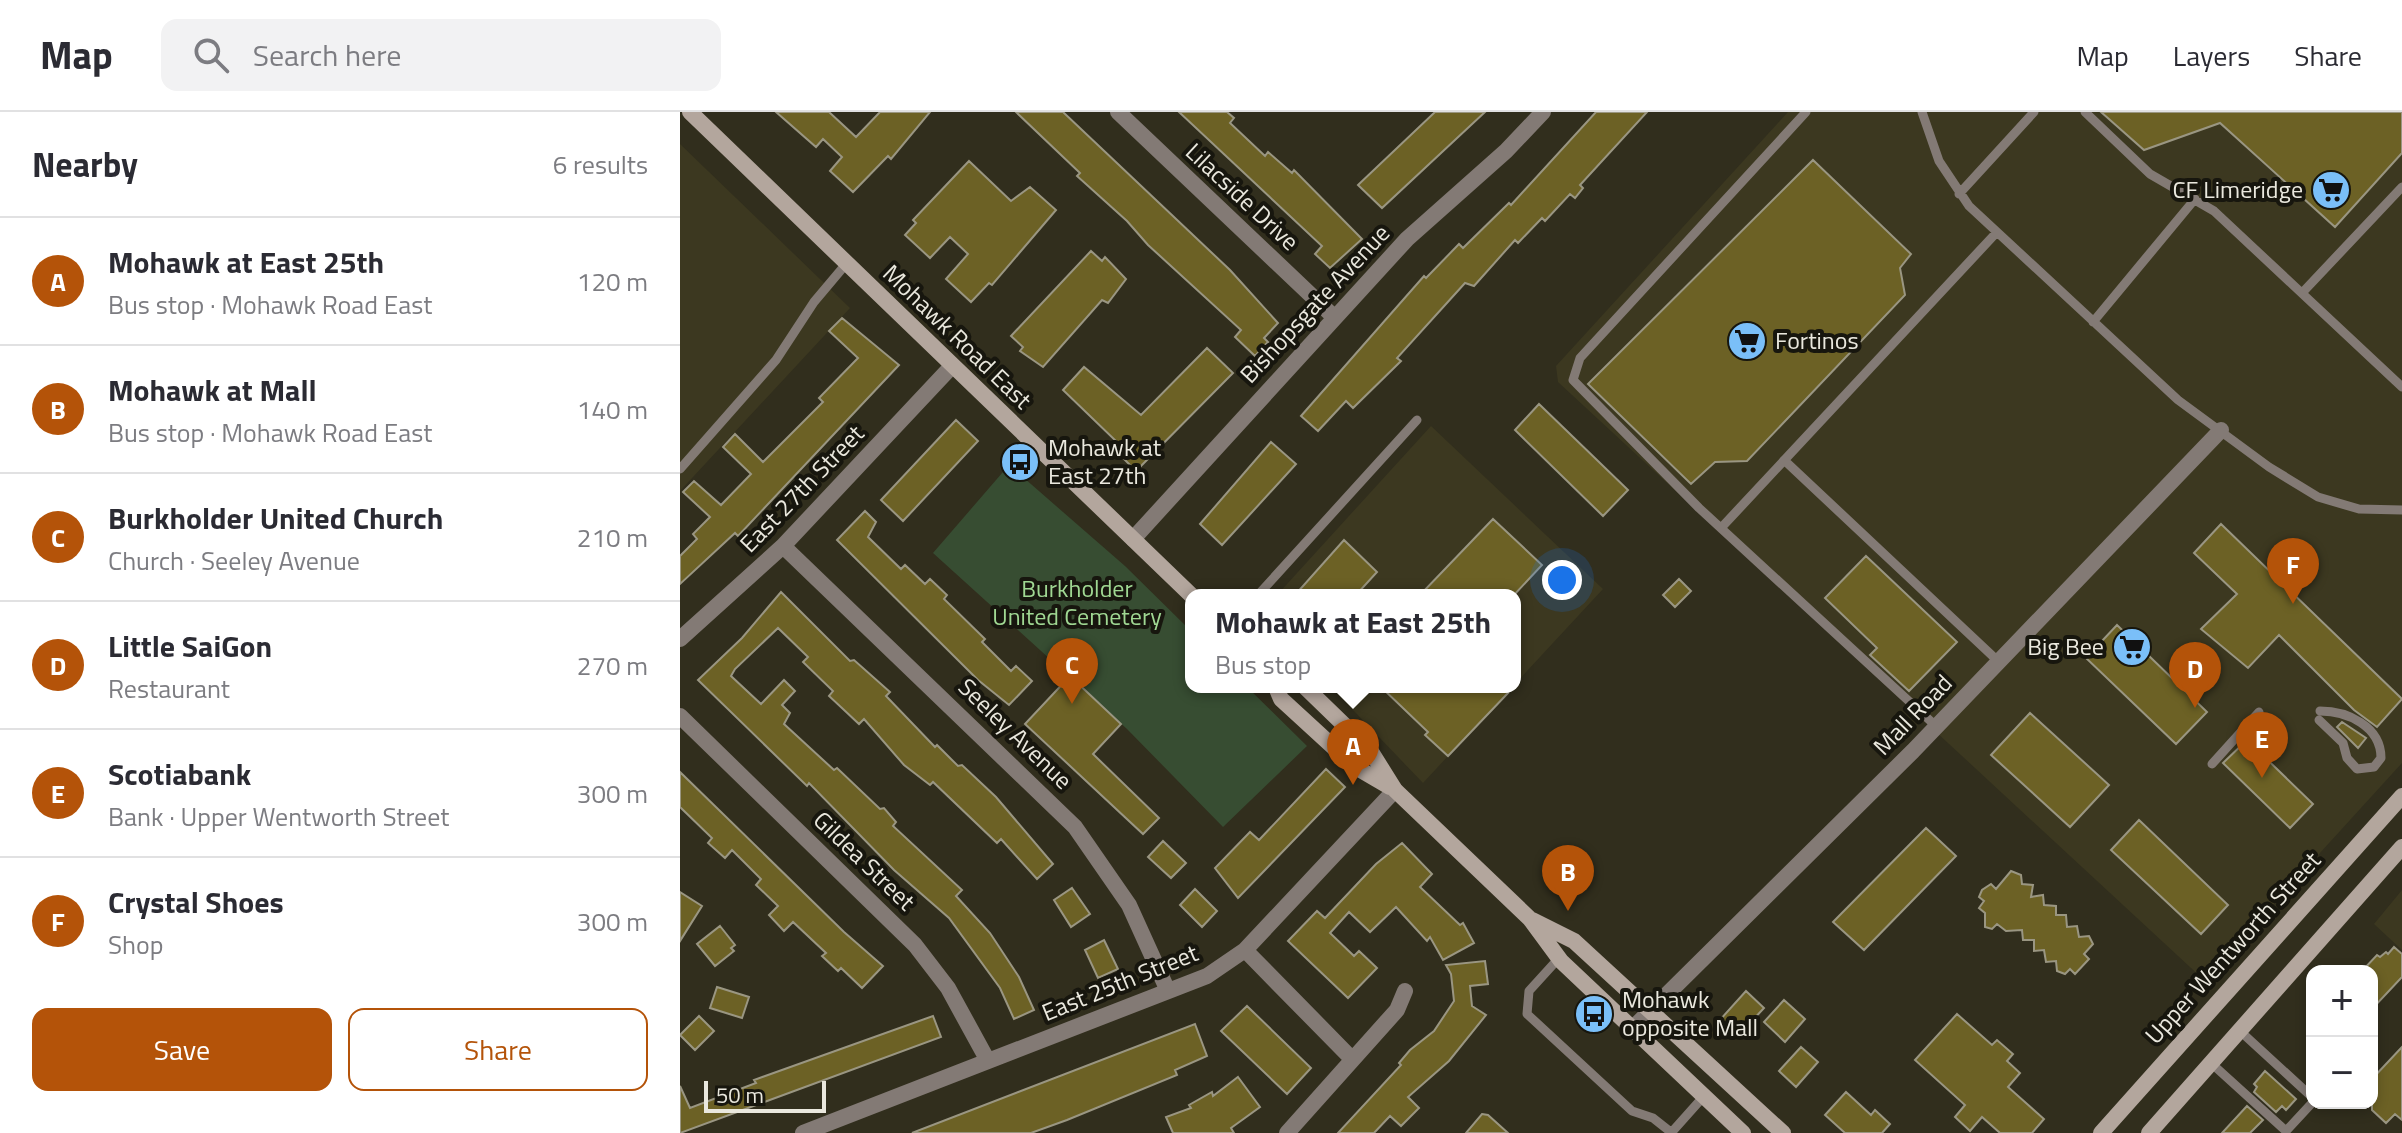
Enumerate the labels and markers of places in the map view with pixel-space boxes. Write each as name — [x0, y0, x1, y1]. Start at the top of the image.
supermarket icon: CF Limeridge — [2310, 169, 2352, 211]
place label: CF Limeridge — [2172, 171, 2303, 207]
supermarket icon: Fortinos — [1726, 320, 1768, 362]
place label: Fortinos — [1775, 322, 1859, 358]
place label: Mohawk at East 27th — [1048, 429, 1162, 493]
bus stop icon: Mohawk at East 27th — [999, 441, 1041, 483]
pin: F — [2267, 538, 2319, 604]
supermarket icon: Big Bee — [2111, 626, 2153, 668]
place label: Big Bee — [2027, 628, 2104, 664]
pin: C — [1046, 638, 1098, 704]
pin: D — [2169, 642, 2221, 708]
pin: E — [2236, 712, 2288, 778]
pin: A — [1327, 719, 1379, 785]
pin: B — [1542, 845, 1594, 911]
place label: Mohawk opposite Mall — [1622, 981, 1758, 1045]
bus stop icon: Mohawk opposite Mall — [1573, 993, 1615, 1035]

